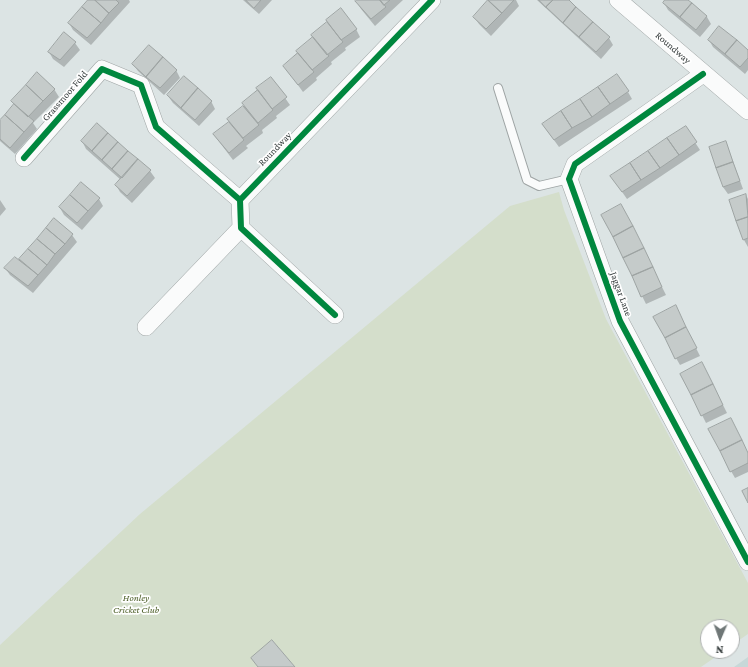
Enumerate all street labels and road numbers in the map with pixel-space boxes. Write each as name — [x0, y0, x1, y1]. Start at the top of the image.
street label: Roundway — [653, 29, 693, 67]
street label: Grassmoor Fold — [40, 68, 90, 124]
street label: Roundway — [256, 129, 294, 169]
street label: Jaggar Lane — [607, 270, 635, 318]

